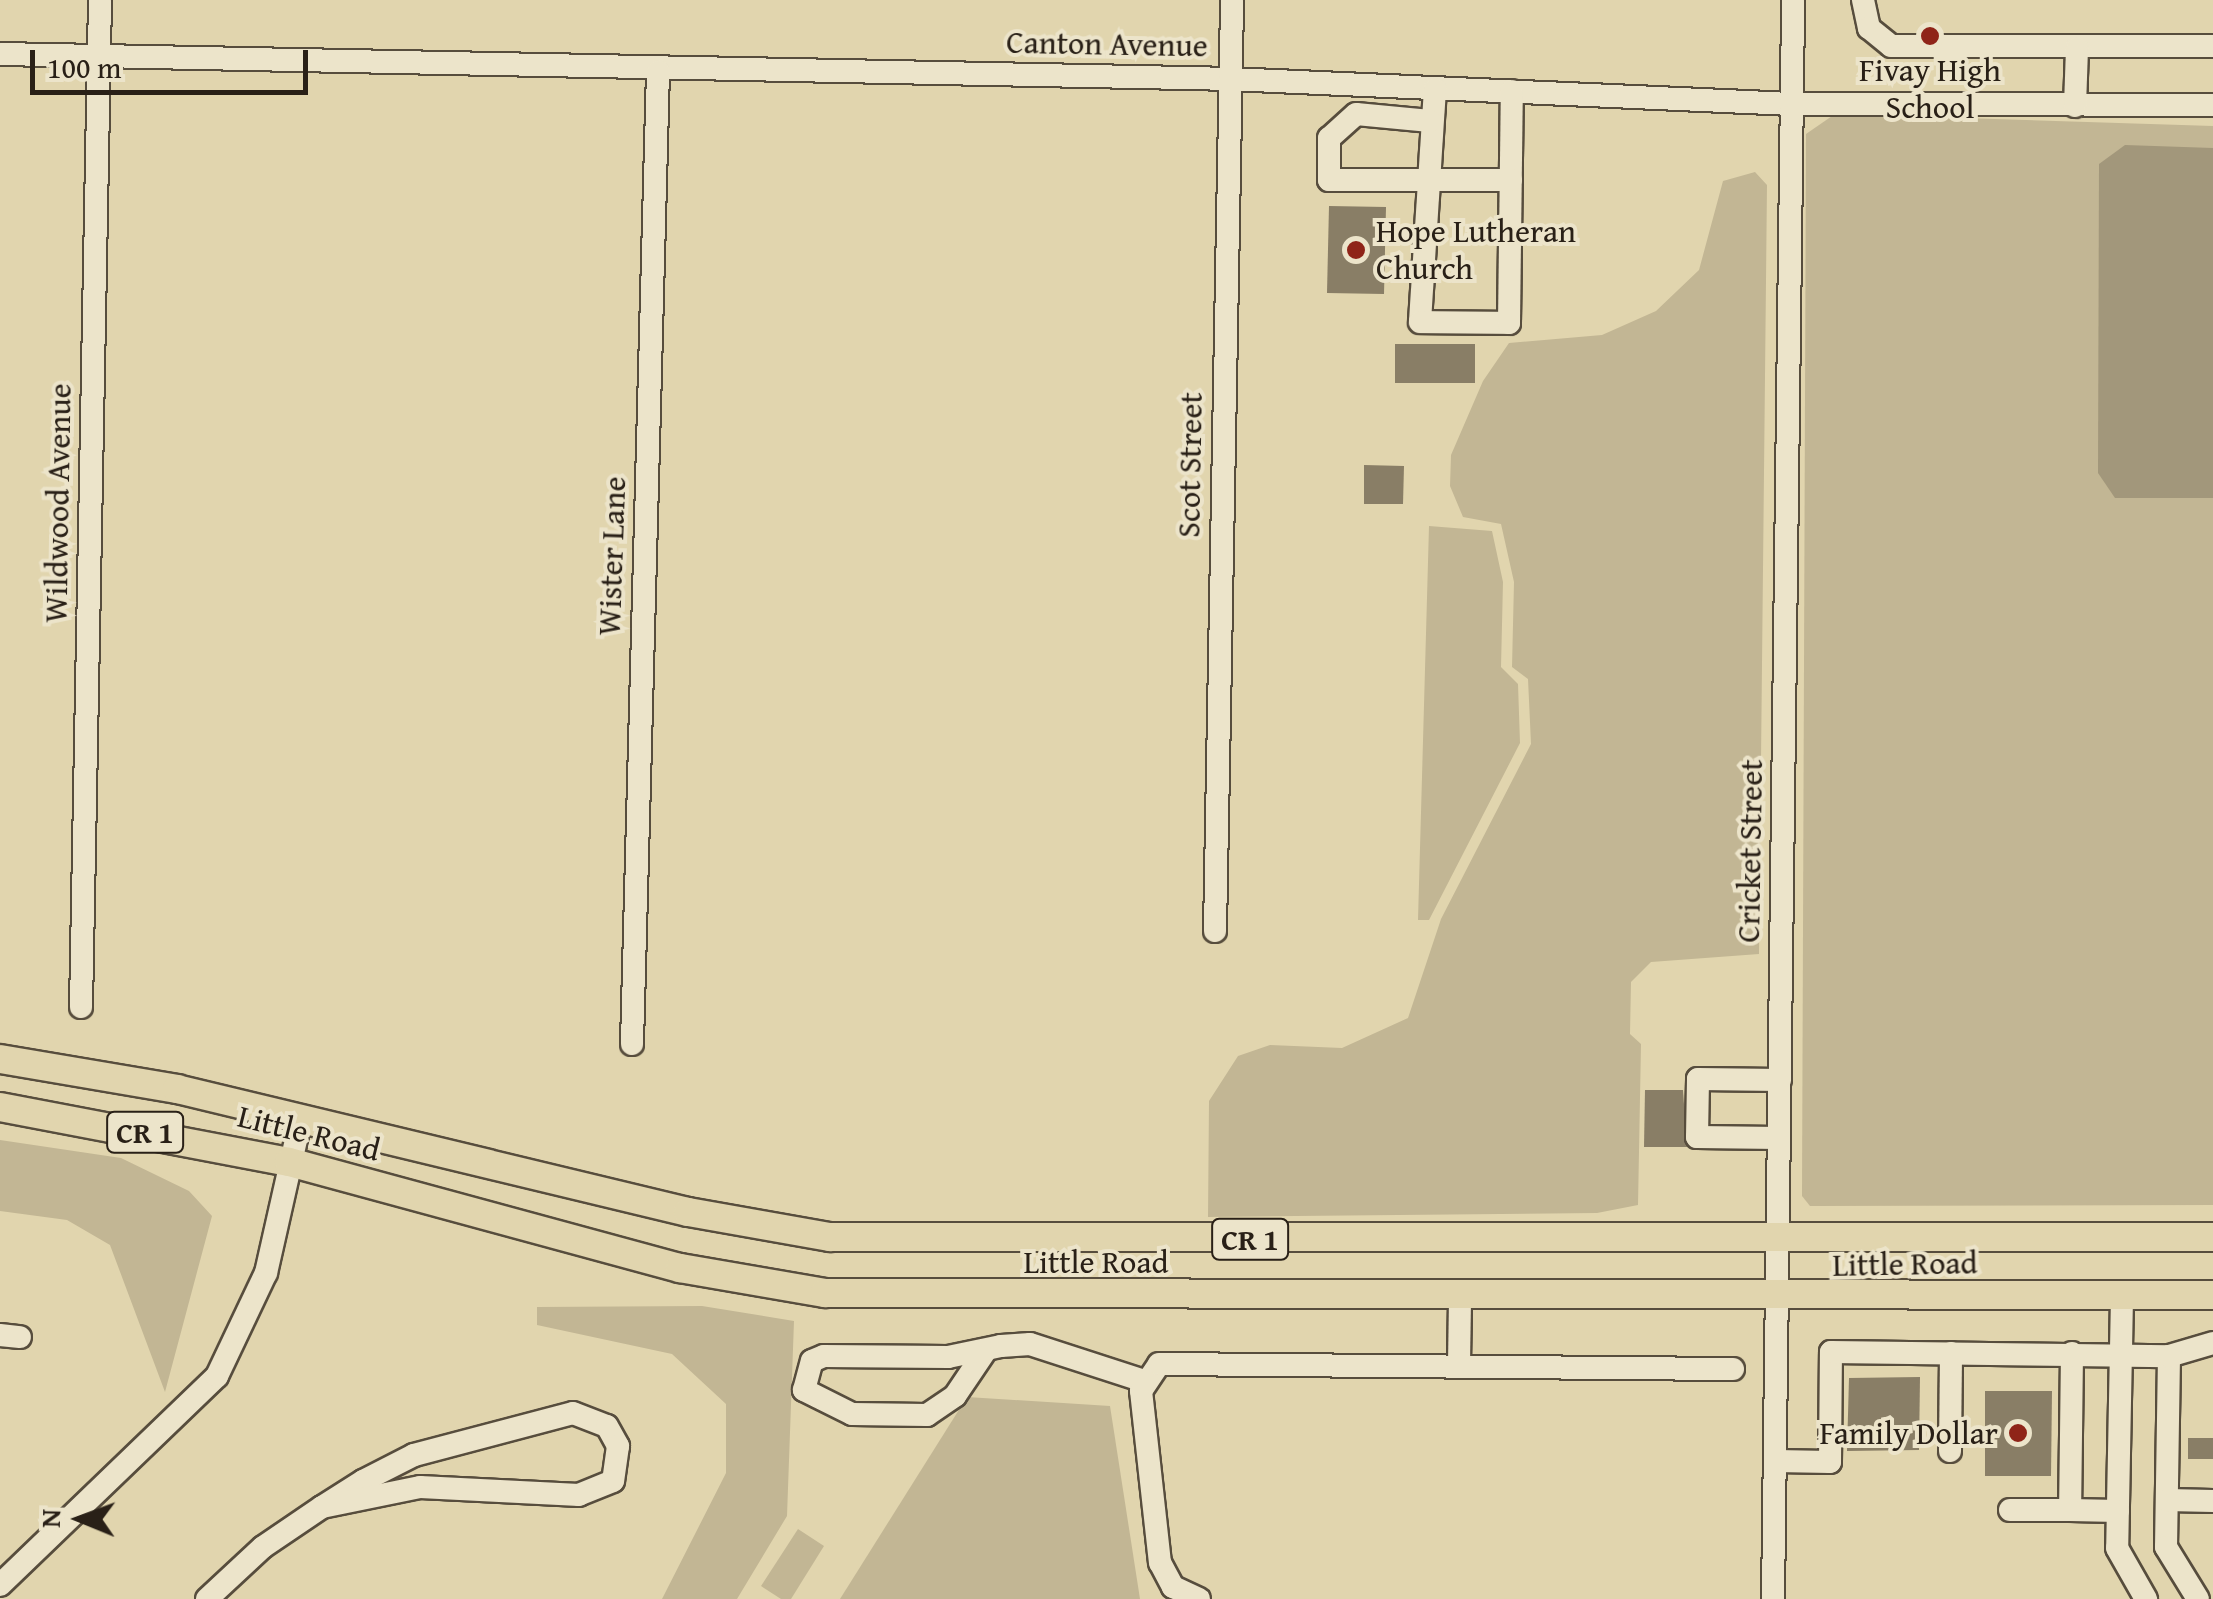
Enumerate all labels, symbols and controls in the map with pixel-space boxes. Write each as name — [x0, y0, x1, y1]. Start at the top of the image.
street label: Canton Avenue — [1006, 23, 1208, 65]
marker: Fivay High School — [1919, 25, 1941, 47]
scale bar — [35, 30, 312, 92]
text: 100 m — [47, 45, 121, 89]
place label: Fivay High School — [1859, 52, 2001, 127]
place label: Hope Lutheran Church — [1376, 213, 1576, 288]
marker: Hope Lutheran Church — [1345, 239, 1367, 261]
street label: Wildwood Avenue — [37, 383, 79, 623]
street label: Scot Street — [1170, 392, 1210, 538]
street label: Wister Lane — [590, 476, 634, 636]
street label: Cricket Street — [1729, 759, 1771, 943]
street label: Little Road — [234, 1097, 384, 1169]
road number: CR 1 — [105, 1107, 185, 1157]
road number: CR 1 — [1210, 1214, 1290, 1264]
street label: Little Road — [1023, 1243, 1169, 1281]
street label: Little Road — [1832, 1244, 1978, 1284]
place label: Family Dollar — [1819, 1414, 1998, 1452]
marker: Family Dollar — [2007, 1422, 2029, 1444]
north arrow — [30, 1469, 130, 1569]
text: N — [29, 1509, 70, 1528]

